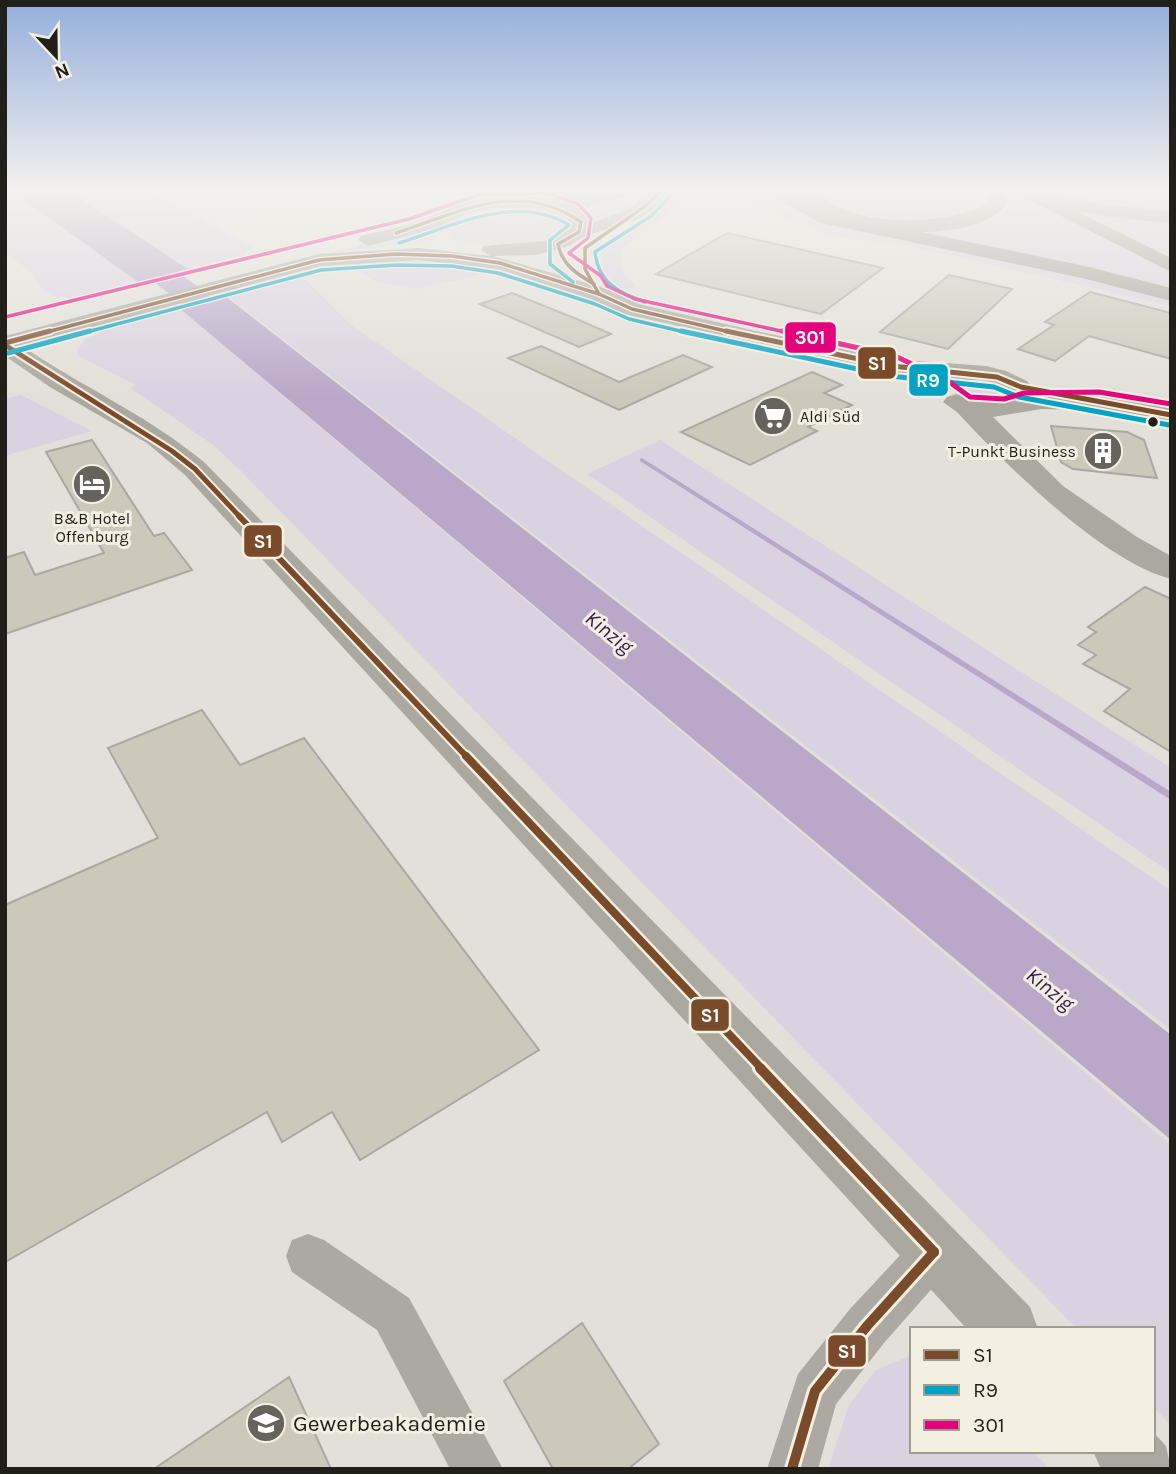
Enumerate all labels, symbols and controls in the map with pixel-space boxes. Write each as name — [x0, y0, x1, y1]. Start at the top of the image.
north arrow — [21, 21, 91, 91]
text: N — [52, 58, 72, 84]
line badge: 301 — [784, 321, 837, 354]
text: 301 — [795, 327, 825, 349]
line badge: S1 — [857, 346, 897, 380]
text: S1 — [868, 353, 886, 375]
line badge: R9 — [908, 363, 949, 397]
text: R9 — [916, 370, 940, 392]
supermarket icon: Aldi Süd — [752, 395, 794, 437]
place label: Aldi Süd — [800, 407, 861, 426]
unlabelled marker — [1146, 415, 1160, 429]
building icon: T-Punkt Business — [1082, 430, 1124, 472]
place label: T-Punkt Business — [948, 442, 1076, 461]
hotel icon: B&B Hotel Offenburg — [71, 463, 113, 505]
place label: B&B Hotel Offenburg — [54, 509, 130, 546]
line badge: S1 — [243, 524, 283, 558]
text: S1 — [254, 531, 272, 553]
water label: Kinzig — [581, 606, 639, 659]
water label: Kinzig — [1022, 963, 1080, 1016]
line badge: S1 — [690, 998, 730, 1032]
text: S1 — [701, 1005, 719, 1027]
legend — [910, 1327, 1155, 1453]
line badge: S1 — [827, 1334, 867, 1368]
text: S1 — [838, 1341, 856, 1363]
text: S1 — [973, 1343, 993, 1367]
text: R9 — [973, 1378, 998, 1402]
school or university icon: Gewerbeakademie — [245, 1402, 287, 1444]
place label: Gewerbeakademie — [293, 1410, 486, 1437]
text: 301 — [973, 1413, 1005, 1437]

